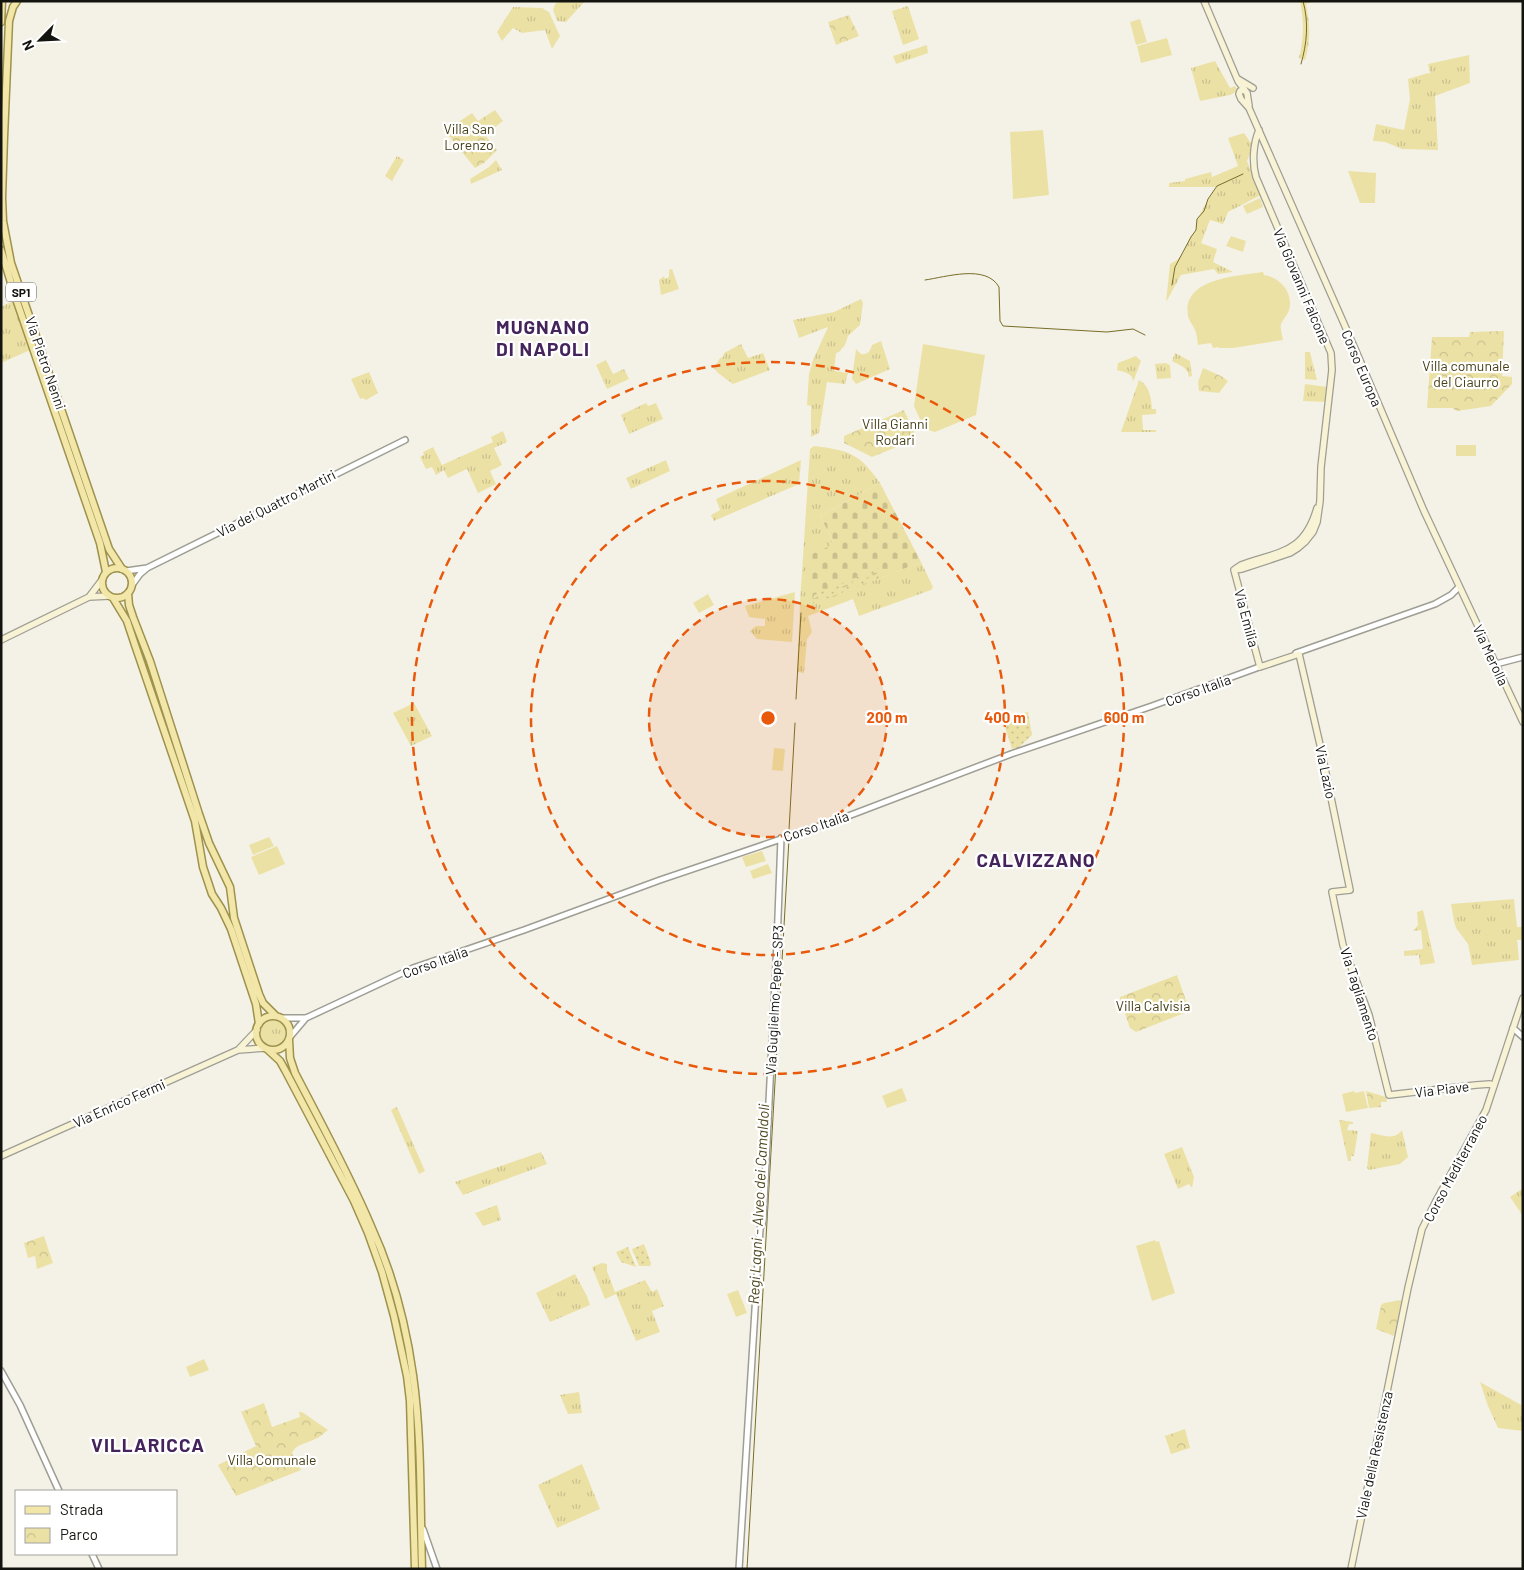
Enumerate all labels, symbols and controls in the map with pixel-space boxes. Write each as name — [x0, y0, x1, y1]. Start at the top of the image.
north arrow — [15, 15, 65, 65]
text: N — [18, 38, 37, 53]
park label: Villa San Lorenzo — [443, 120, 495, 153]
street label: Via Giovanni Falcone — [1270, 226, 1334, 346]
road number: SP1 — [6, 282, 36, 302]
street label: Via Pietro Nenni — [22, 314, 70, 412]
district label: MUGNANO DI NAPOLI — [496, 315, 590, 360]
street label: Corso Europa — [1338, 327, 1386, 409]
park label: Villa comunale del Ciaurro — [1422, 357, 1510, 390]
park label: Villa Gianni Rodari — [862, 415, 928, 448]
street label: Via dei Quattro Martiri — [214, 466, 338, 540]
street label: Via Emilia — [1231, 587, 1263, 649]
street label: Via Merolla — [1469, 622, 1513, 688]
street label: Corso Italia — [1163, 670, 1233, 710]
text: 200 m — [866, 708, 908, 726]
text: 400 m — [984, 708, 1026, 726]
text: 600 m — [1104, 708, 1144, 726]
centre of rings — [759, 709, 777, 727]
street label: Via Lazio — [1312, 744, 1340, 800]
street label: Corso Italia — [781, 807, 851, 845]
district label: CALVIZZANO — [976, 848, 1096, 871]
street label: Via Guglielmo Pepe - SP3 — [762, 925, 786, 1075]
street label: Corso Italia — [400, 942, 470, 982]
street label: Via Tagliamento — [1337, 945, 1383, 1043]
park label: Villa Calvisia — [1116, 997, 1190, 1014]
street label: Via Enrico Fermi — [70, 1075, 168, 1131]
street label: Via Piave — [1414, 1077, 1470, 1101]
water label: Regi Lagni - Alveo dei Camaldoli — [744, 1103, 772, 1305]
street label: Corso Mediterraneo — [1420, 1111, 1490, 1225]
street label: Viale della Resistenza — [1352, 1390, 1396, 1520]
district label: VILLARICCA — [91, 1433, 205, 1456]
park label: Villa Comunale — [228, 1451, 316, 1468]
legend — [15, 1490, 178, 1555]
text: Strada — [60, 1500, 103, 1518]
text: Parco — [60, 1525, 98, 1543]

